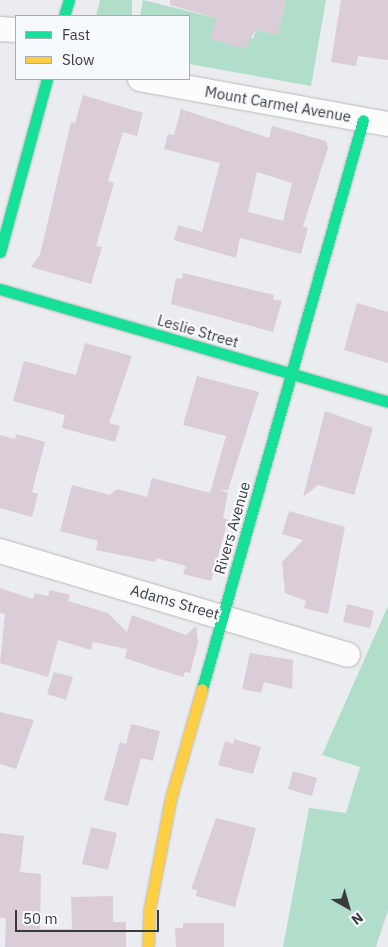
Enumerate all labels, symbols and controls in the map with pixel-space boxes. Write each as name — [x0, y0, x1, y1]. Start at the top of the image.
legend — [15, 15, 190, 80]
text: Fast — [62, 25, 90, 44]
text: Slow — [62, 50, 95, 69]
street label: Mount Carmel Avenue — [203, 82, 353, 126]
street label: Leslie Street — [155, 311, 241, 351]
street label: Rivers Avenue — [210, 480, 254, 576]
street label: Adams Street — [129, 581, 221, 623]
north arrow — [323, 882, 373, 932]
scale bar — [18, 900, 161, 932]
text: 50 m — [23, 909, 58, 928]
text: N — [348, 909, 367, 929]

